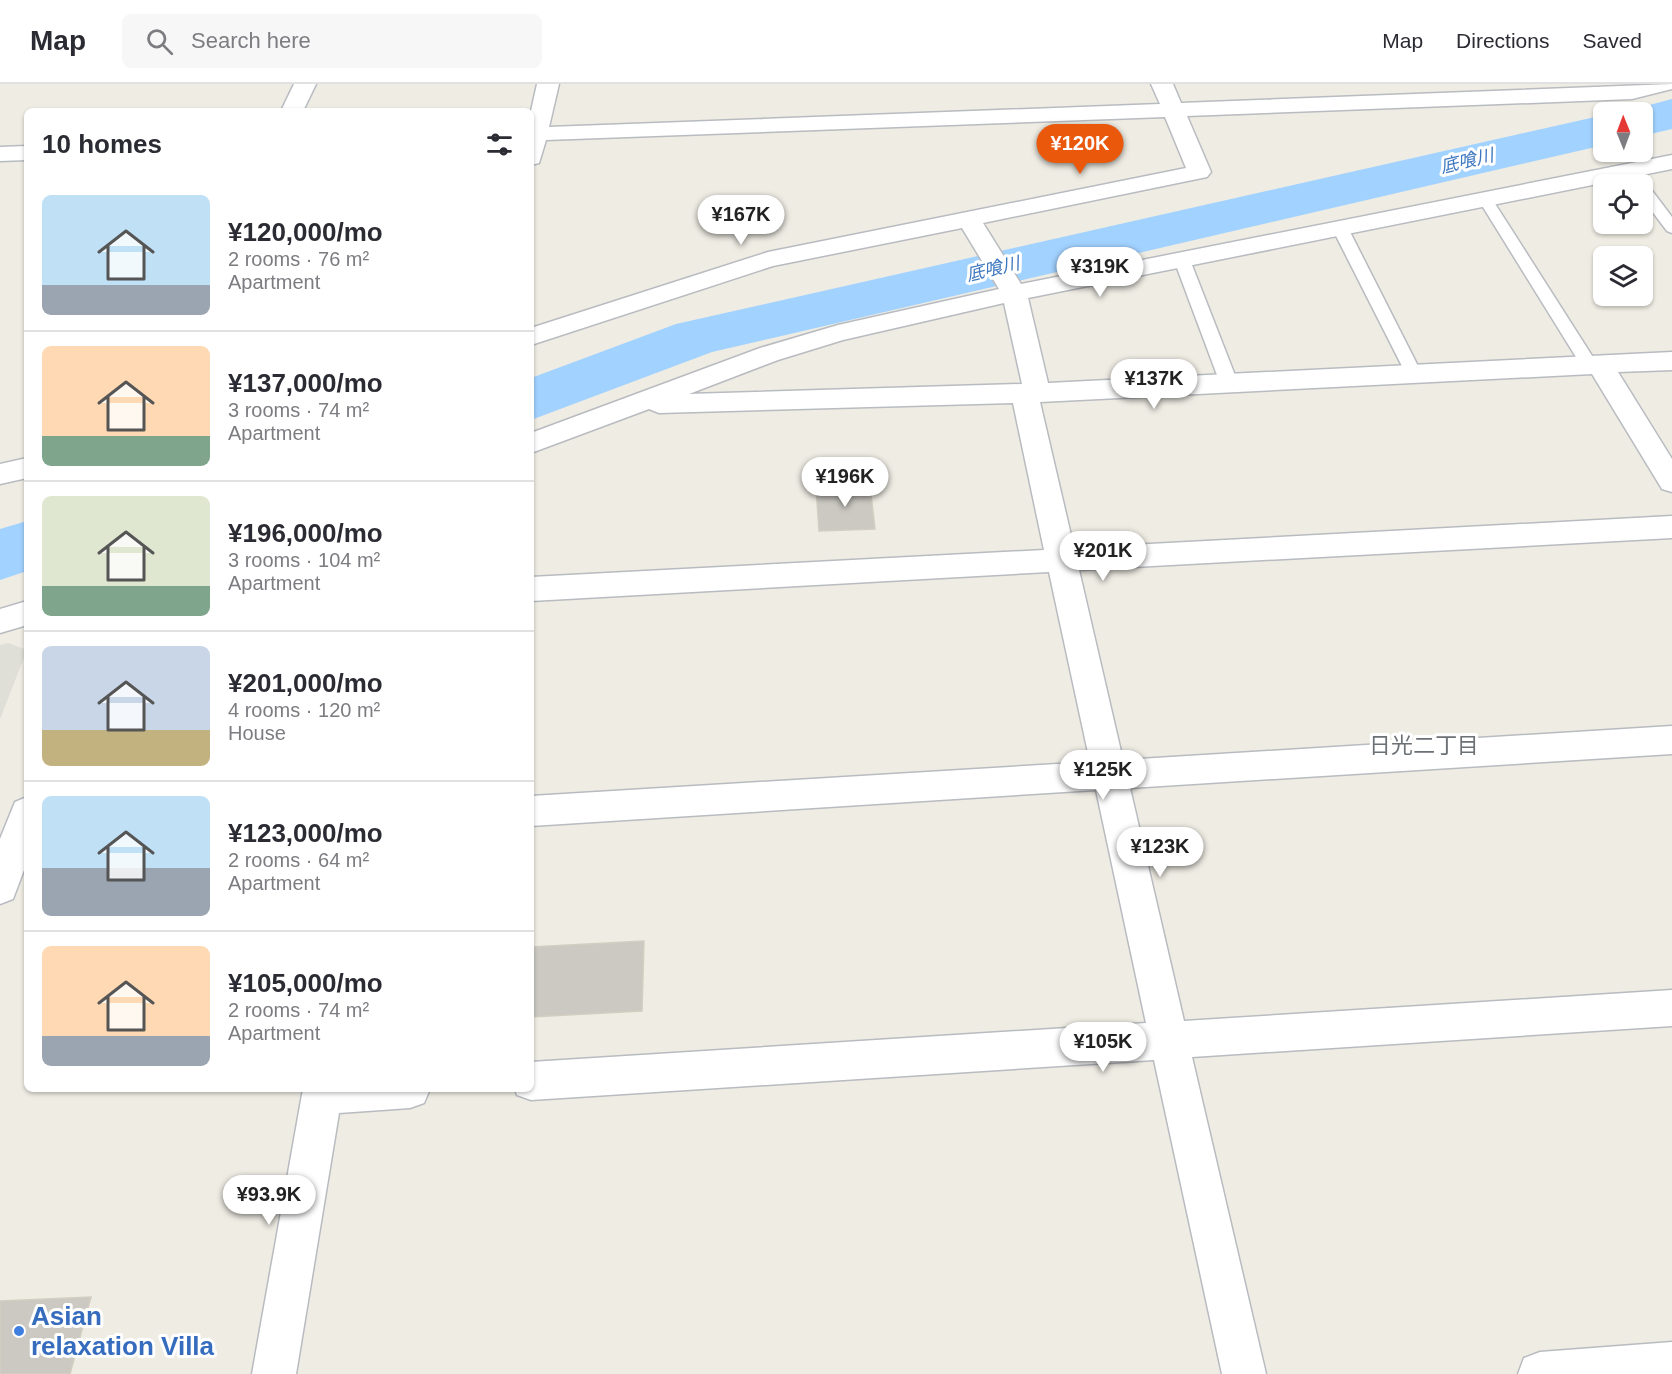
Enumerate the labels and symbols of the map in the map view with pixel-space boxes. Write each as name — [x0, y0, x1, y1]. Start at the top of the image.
north arrow — [1593, 102, 1653, 162]
pin: ¥120K — [1038, 124, 1122, 175]
water label: 底喰川 — [1438, 145, 1498, 177]
pin: ¥167K — [699, 195, 783, 246]
pin: ¥319K — [1058, 247, 1142, 298]
water label: 底喰川 — [964, 253, 1024, 285]
pin: ¥137K — [1112, 359, 1196, 410]
pin: ¥196K — [803, 457, 887, 508]
pin: ¥201K — [1061, 531, 1145, 582]
district label: 日光二丁目 — [1369, 733, 1479, 758]
pin: ¥125K — [1061, 750, 1145, 801]
pin: ¥123K — [1118, 827, 1202, 878]
pin: ¥105K — [1061, 1022, 1145, 1073]
pin: ¥93.9K — [220, 1175, 318, 1226]
place label: Asian relaxation Villa — [31, 1301, 215, 1361]
marker: Asian relaxation Villa — [12, 1324, 26, 1338]

